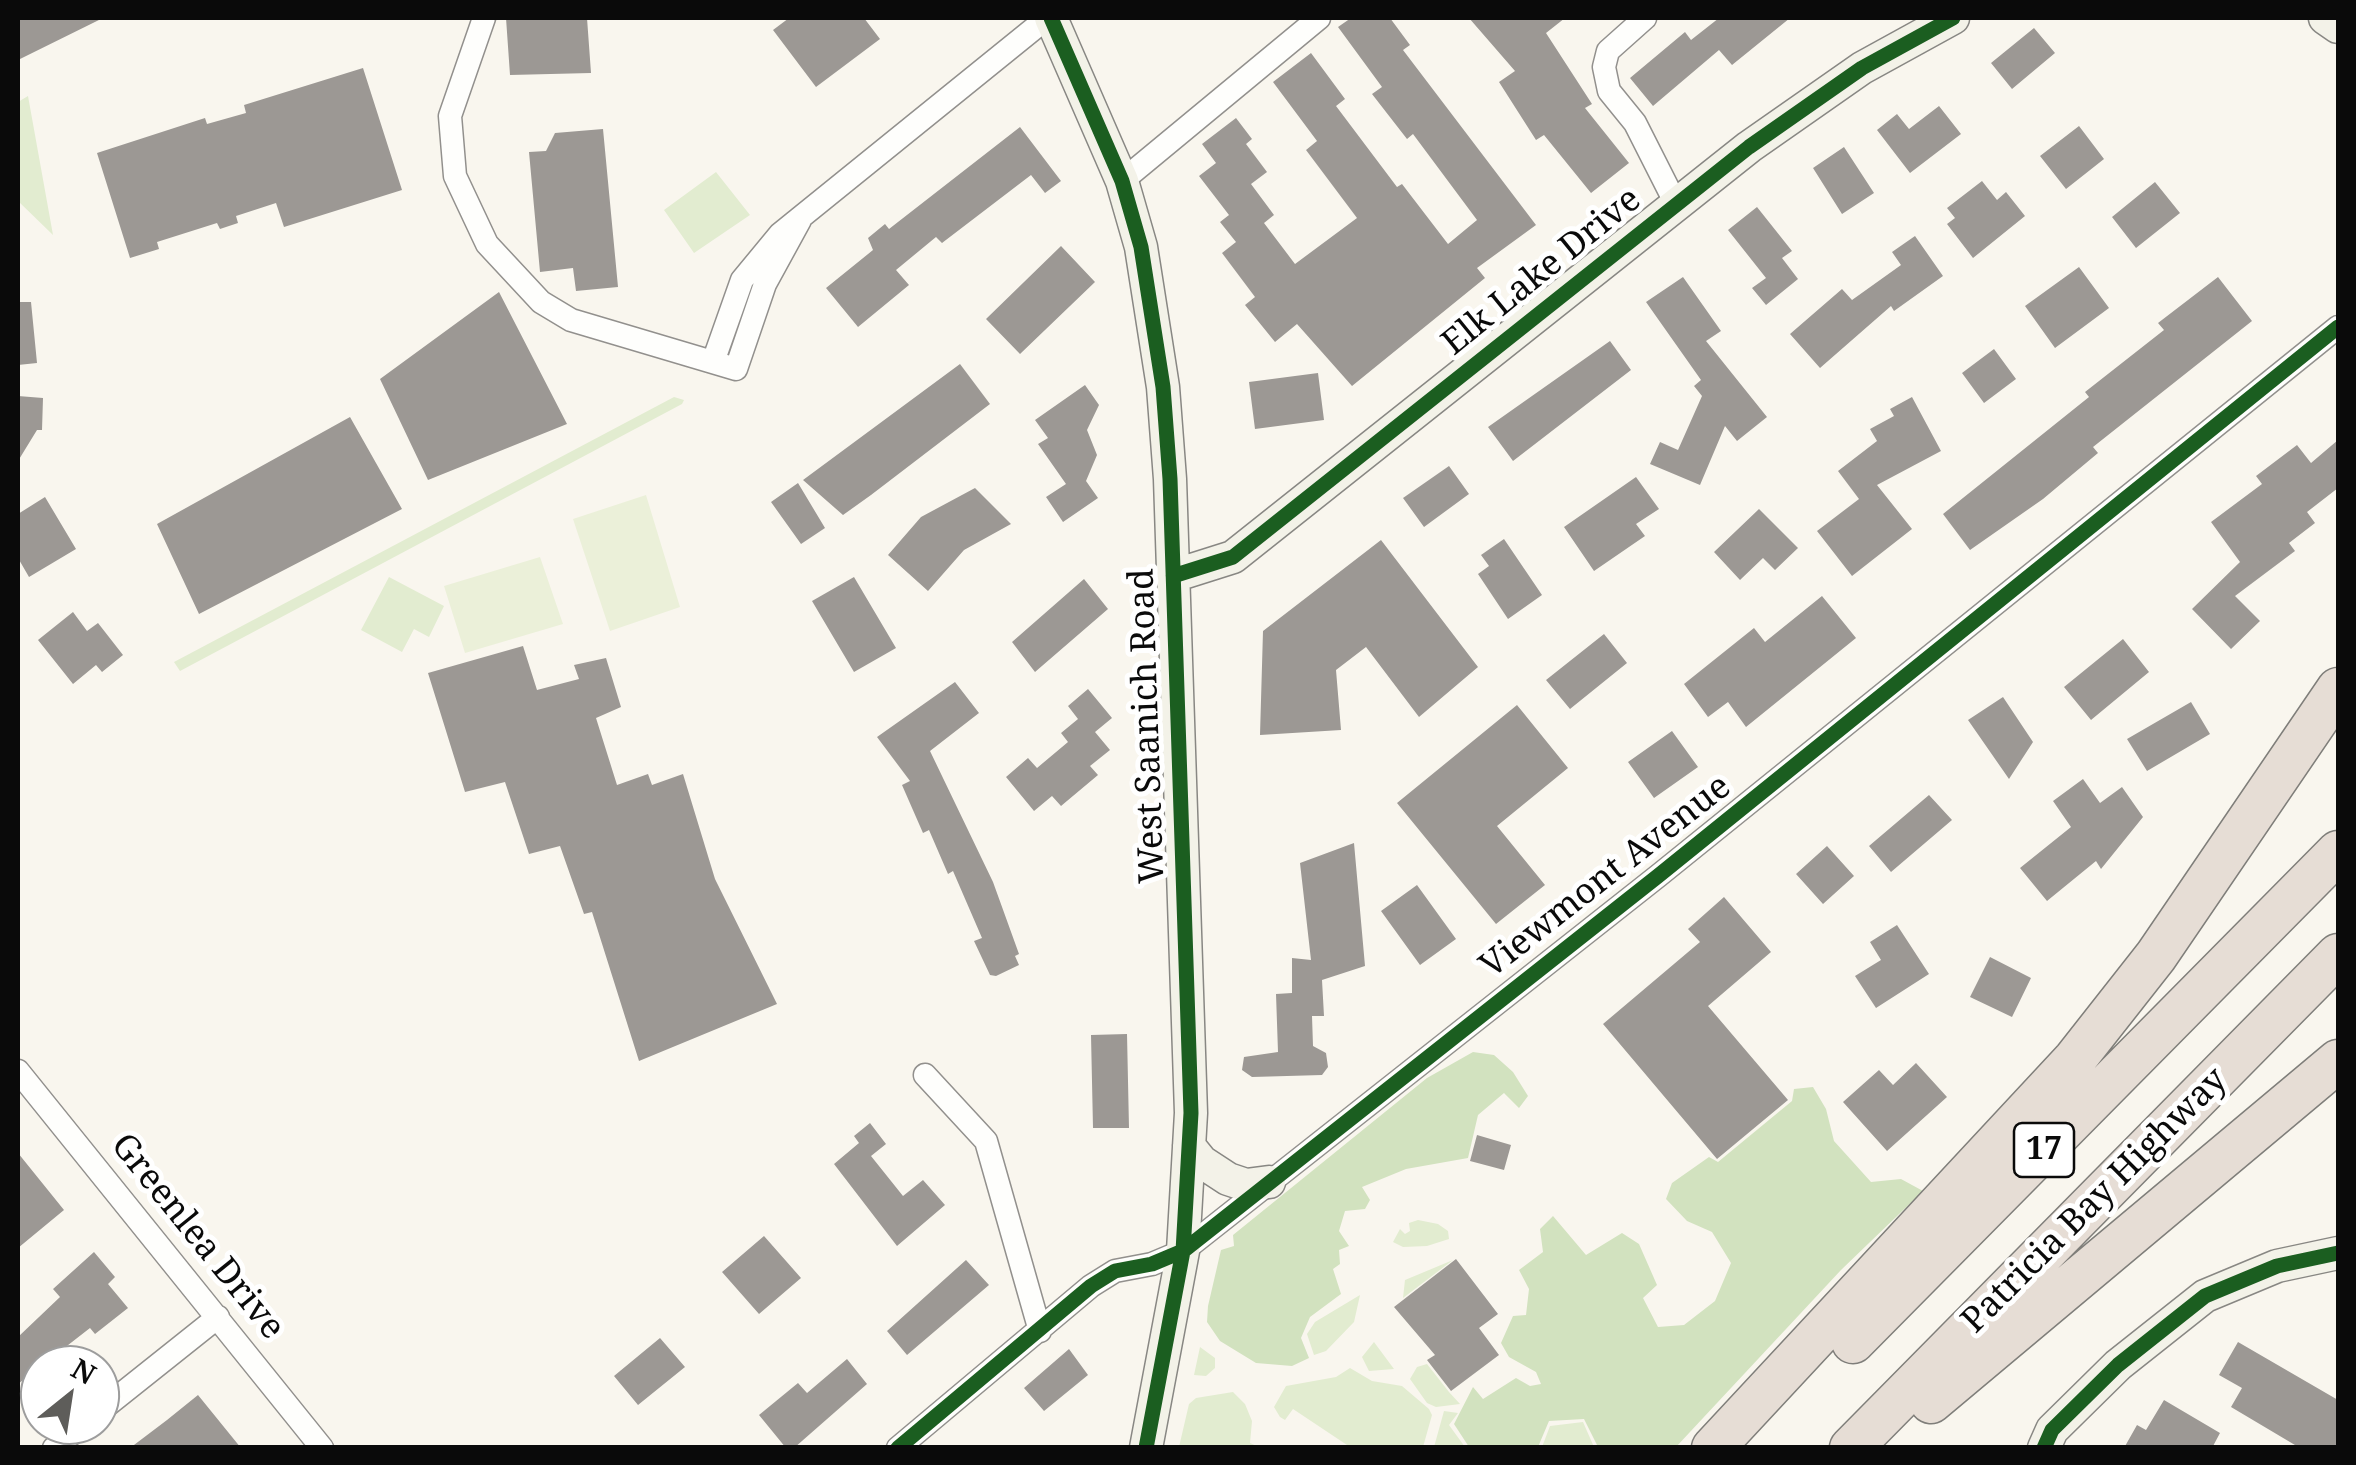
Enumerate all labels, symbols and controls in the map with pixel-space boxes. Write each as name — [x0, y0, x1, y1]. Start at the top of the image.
street label: Elk Lake Drive — [1434, 179, 1650, 365]
street label: West Saanich Road — [1122, 568, 1174, 884]
street label: Viewmont Avenue — [1472, 766, 1740, 988]
street label: Patricia Bay Highway — [1954, 1060, 2236, 1342]
road number: 17 — [2014, 1123, 2074, 1177]
street label: Greenlea Drive — [101, 1126, 293, 1348]
north arrow — [20, 1345, 120, 1445]
text: N — [65, 1349, 103, 1393]

